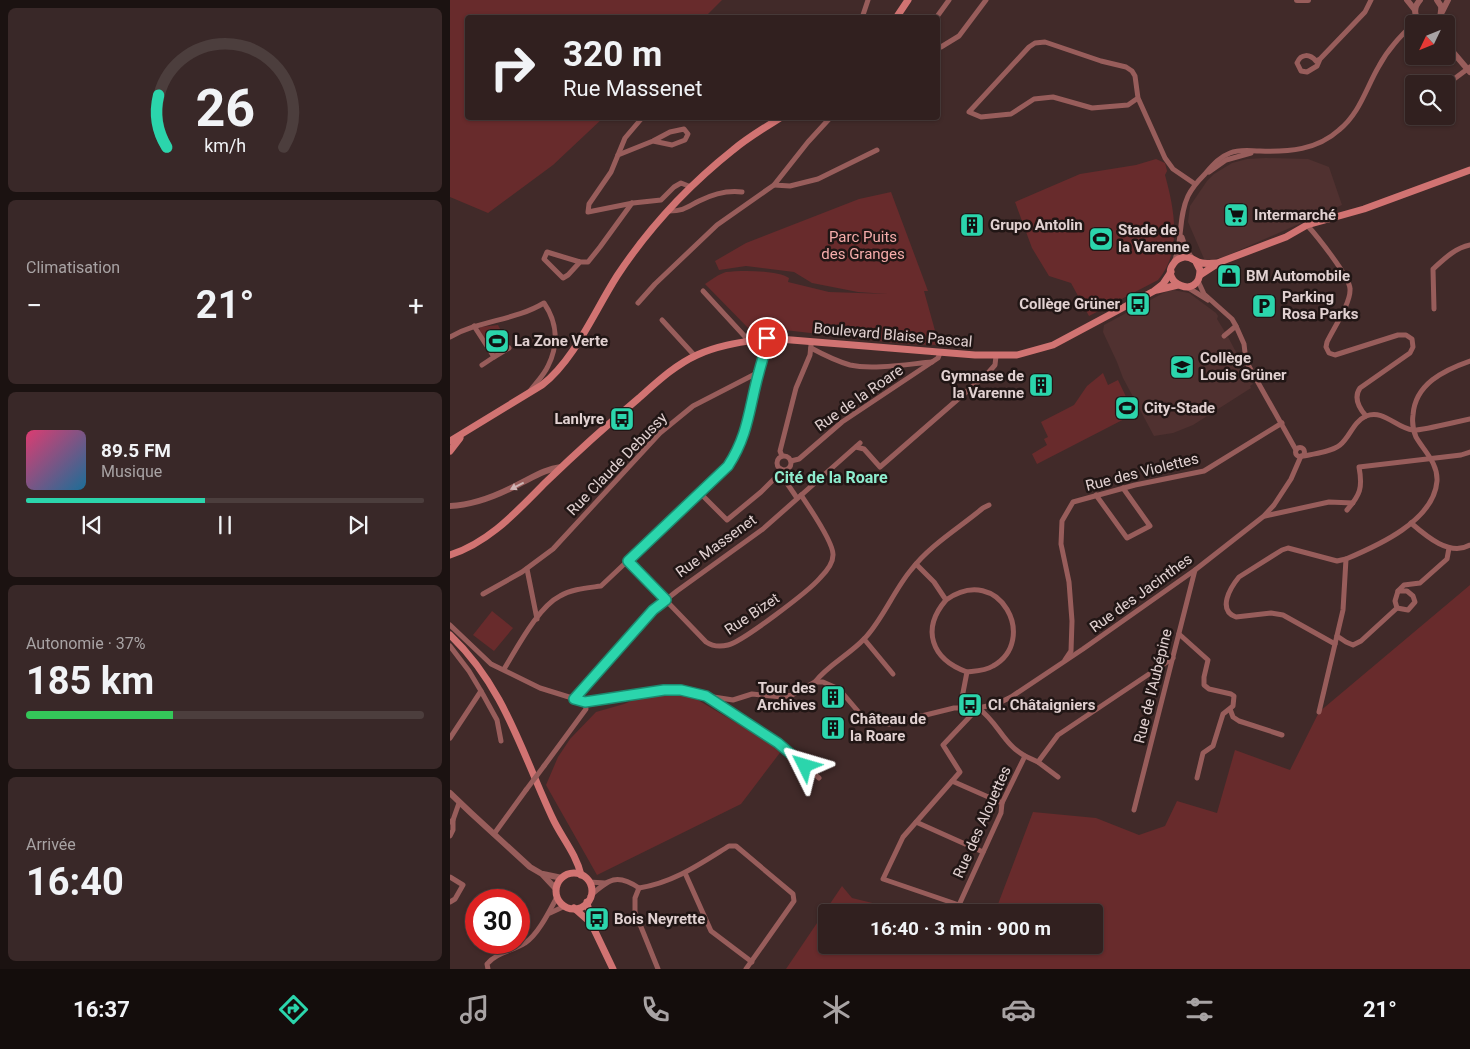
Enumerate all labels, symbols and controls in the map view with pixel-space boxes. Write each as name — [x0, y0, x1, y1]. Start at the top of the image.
north arrow — [1405, 15, 1455, 65]
map controls — [1405, 15, 1455, 125]
text: 320 m — [563, 34, 662, 75]
icon: right — [480, 35, 545, 100]
button: search — [1405, 75, 1455, 125]
text: Rue Massenet — [563, 76, 702, 101]
text: 26 — [195, 78, 255, 139]
text: km/h — [204, 135, 246, 156]
supermarket icon: Intermarché — [1223, 202, 1249, 228]
place label: Intermarché — [1254, 206, 1336, 224]
building icon: Grupo Antolin — [959, 212, 985, 238]
place label: Grupo Antolin — [990, 216, 1083, 234]
place label: Stade de la Varenne — [1118, 221, 1190, 256]
sports icon: Stade de la Varenne — [1088, 226, 1114, 252]
park label: Parc Puits des Granges — [821, 228, 905, 263]
text: Climatisation — [26, 258, 120, 277]
shop icon: BM Automobile — [1216, 263, 1242, 289]
place label: BM Automobile — [1246, 267, 1350, 285]
text: 21° — [196, 283, 254, 327]
place label: Parking Rosa Parks — [1282, 288, 1359, 323]
text: − — [26, 289, 42, 322]
text: + — [408, 289, 424, 322]
bus stop icon: Collège Grüner — [1125, 291, 1151, 317]
parking icon: Parking Rosa Parks — [1251, 293, 1277, 319]
place label: Collège Grüner — [1019, 295, 1121, 313]
pin — [746, 317, 788, 359]
street label: Boulevard Blaise Pascal — [813, 319, 973, 351]
icon: arrive — [753, 324, 781, 352]
sports icon: La Zone Verte — [484, 328, 510, 354]
place label: La Zone Verte — [514, 332, 608, 350]
place label: Collège Louis Grüner — [1200, 349, 1287, 384]
school or university icon: Collège Louis Grüner — [1169, 354, 1195, 380]
street label: Rue de la Roare — [811, 361, 907, 435]
place label: Gymnase de la Varenne — [941, 367, 1024, 402]
building icon: Gymnase de la Varenne — [1028, 372, 1054, 398]
sports icon: City-Stade — [1114, 395, 1140, 421]
place label: City-Stade — [1144, 399, 1215, 417]
bus stop icon: Lanlyre — [609, 406, 635, 432]
street label: Rue Claude Debussy — [563, 409, 671, 519]
place label: Lanlyre — [554, 410, 604, 428]
text: 89.5 FM — [101, 439, 171, 462]
street label: Rue des Violettes — [1084, 449, 1200, 495]
text: Musique — [101, 462, 162, 481]
district label: Cité de la Roare — [774, 468, 888, 487]
one-way arrow — [510, 482, 524, 490]
icon: previous — [78, 511, 106, 539]
icon: pause — [211, 511, 239, 539]
icon: next — [344, 511, 372, 539]
street label: Rue Massenet — [672, 511, 760, 581]
street label: Rue des Jacinthes — [1086, 550, 1196, 636]
street label: Rue Bizet — [721, 589, 783, 639]
street label: Rue de l'Aubépine — [1130, 627, 1176, 745]
text: Autonomie · 37% — [26, 634, 146, 653]
text: 185 km — [26, 659, 154, 703]
place label: Tour des Archives — [757, 679, 816, 714]
building icon: Tour des Archives — [820, 684, 846, 710]
bus stop icon: Cl. Châtaigniers — [957, 692, 983, 718]
place label: Cl. Châtaigniers — [988, 696, 1096, 714]
place label: Château de la Roare — [850, 710, 926, 745]
building icon: Château de la Roare — [820, 715, 846, 741]
position arrow — [778, 739, 830, 791]
street label: Rue des Alouettes — [949, 763, 1015, 881]
text: Arrivée — [26, 835, 76, 854]
text: 16:40 — [26, 860, 124, 904]
speed limit sign: 30 — [465, 889, 530, 954]
bus stop icon: Bois Neyrette — [584, 906, 610, 932]
place label: Bois Neyrette — [614, 910, 705, 928]
text: 16:40 · 3 min · 900 m — [870, 917, 1051, 940]
icon: directions — [276, 992, 311, 1027]
icon: music — [457, 992, 492, 1027]
icon: phone — [638, 992, 673, 1027]
icon: climate — [819, 992, 854, 1027]
icon: car — [1001, 992, 1036, 1027]
icon: filters — [1182, 992, 1217, 1027]
text: 16:37 — [73, 997, 130, 1022]
text: 21° — [1363, 997, 1397, 1022]

